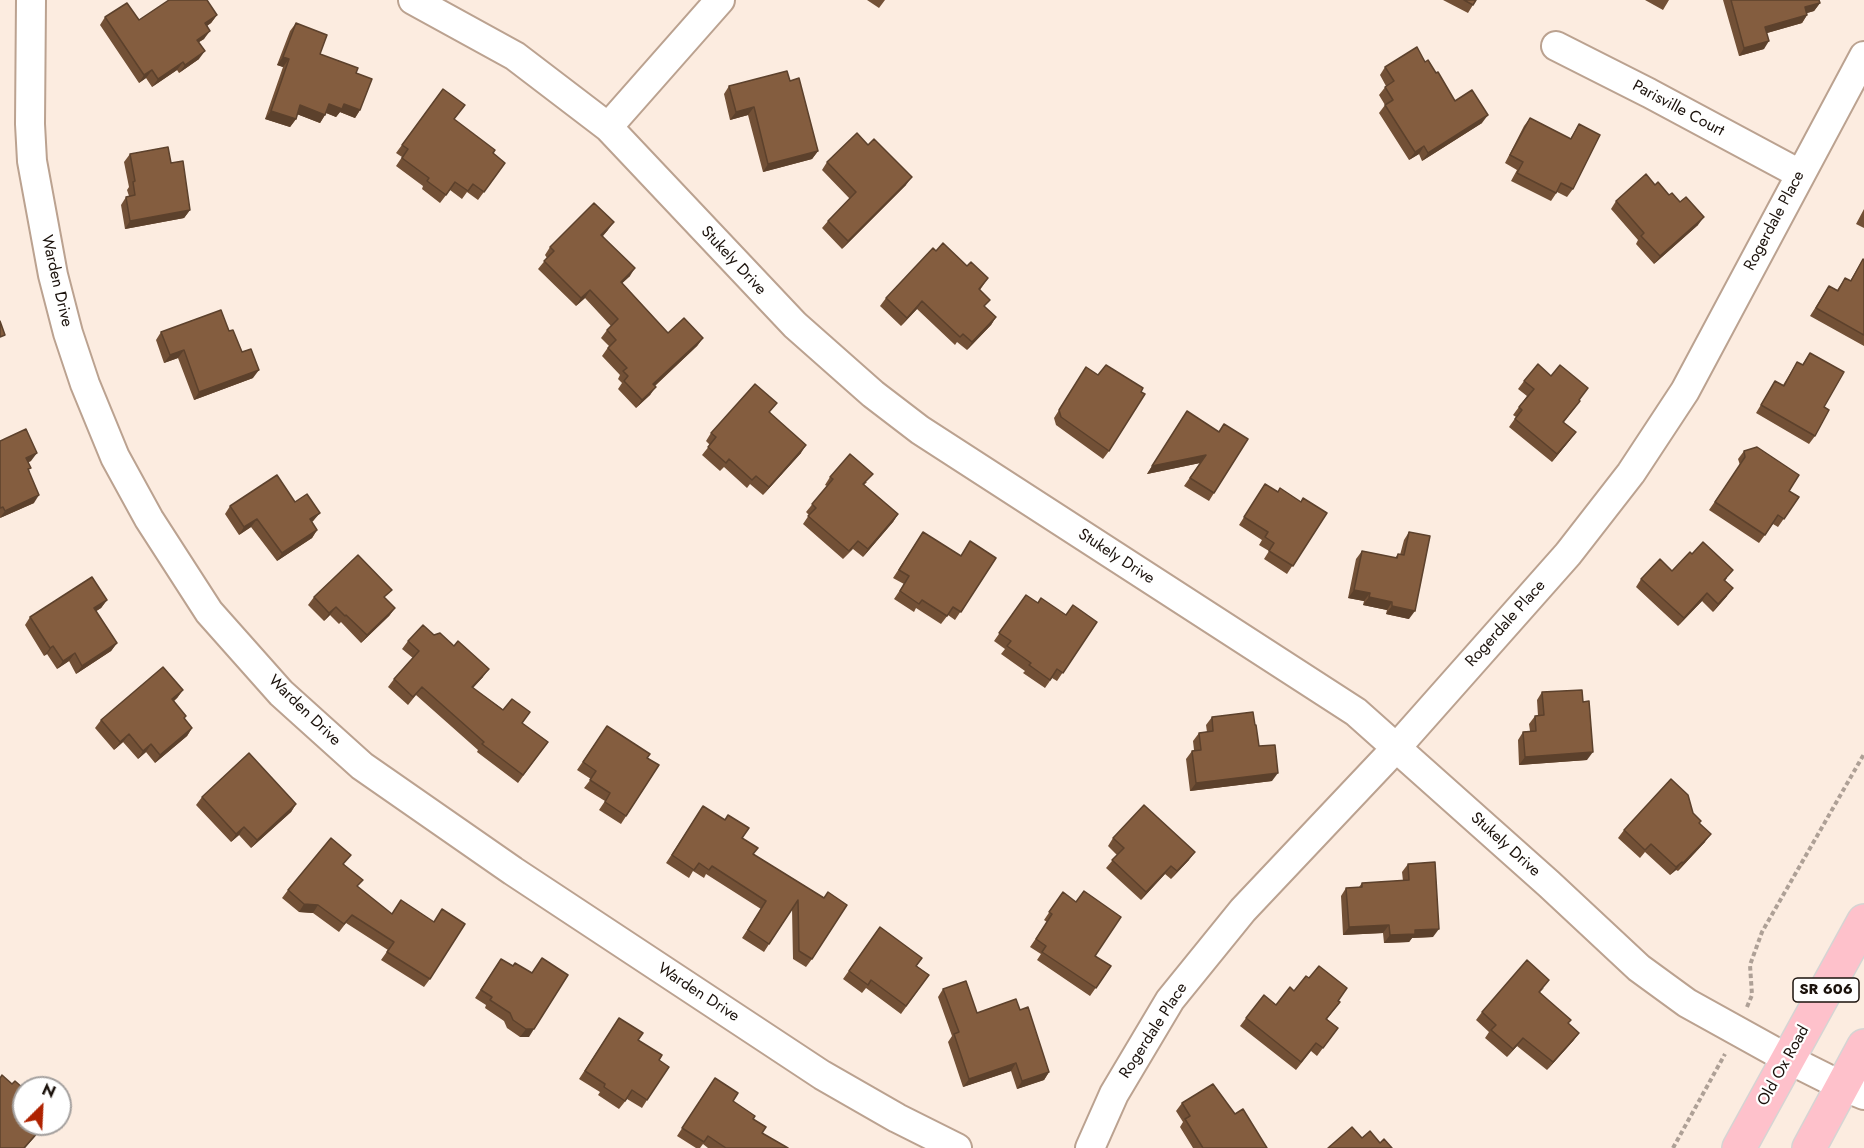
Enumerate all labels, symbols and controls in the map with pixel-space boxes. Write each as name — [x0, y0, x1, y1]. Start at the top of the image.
street label: Parisville Court — [1629, 77, 1727, 141]
street label: Rogerdale Place — [1741, 168, 1809, 274]
street label: Stukely Drive — [696, 223, 770, 299]
street label: Warden Drive — [36, 233, 76, 329]
street label: Stukely Drive — [1074, 525, 1158, 589]
street label: Rogerdale Place — [1462, 577, 1550, 671]
street label: Warden Drive — [264, 672, 344, 750]
street label: Stukely Drive — [1466, 809, 1544, 881]
street label: Warden Drive — [654, 959, 742, 1027]
road number: SR 606 — [1793, 978, 1859, 1002]
street label: Rogerdale Place — [1116, 980, 1192, 1082]
street label: Old Ox Road — [1754, 1022, 1814, 1110]
north arrow — [12, 1076, 72, 1136]
text: N — [38, 1078, 59, 1104]

